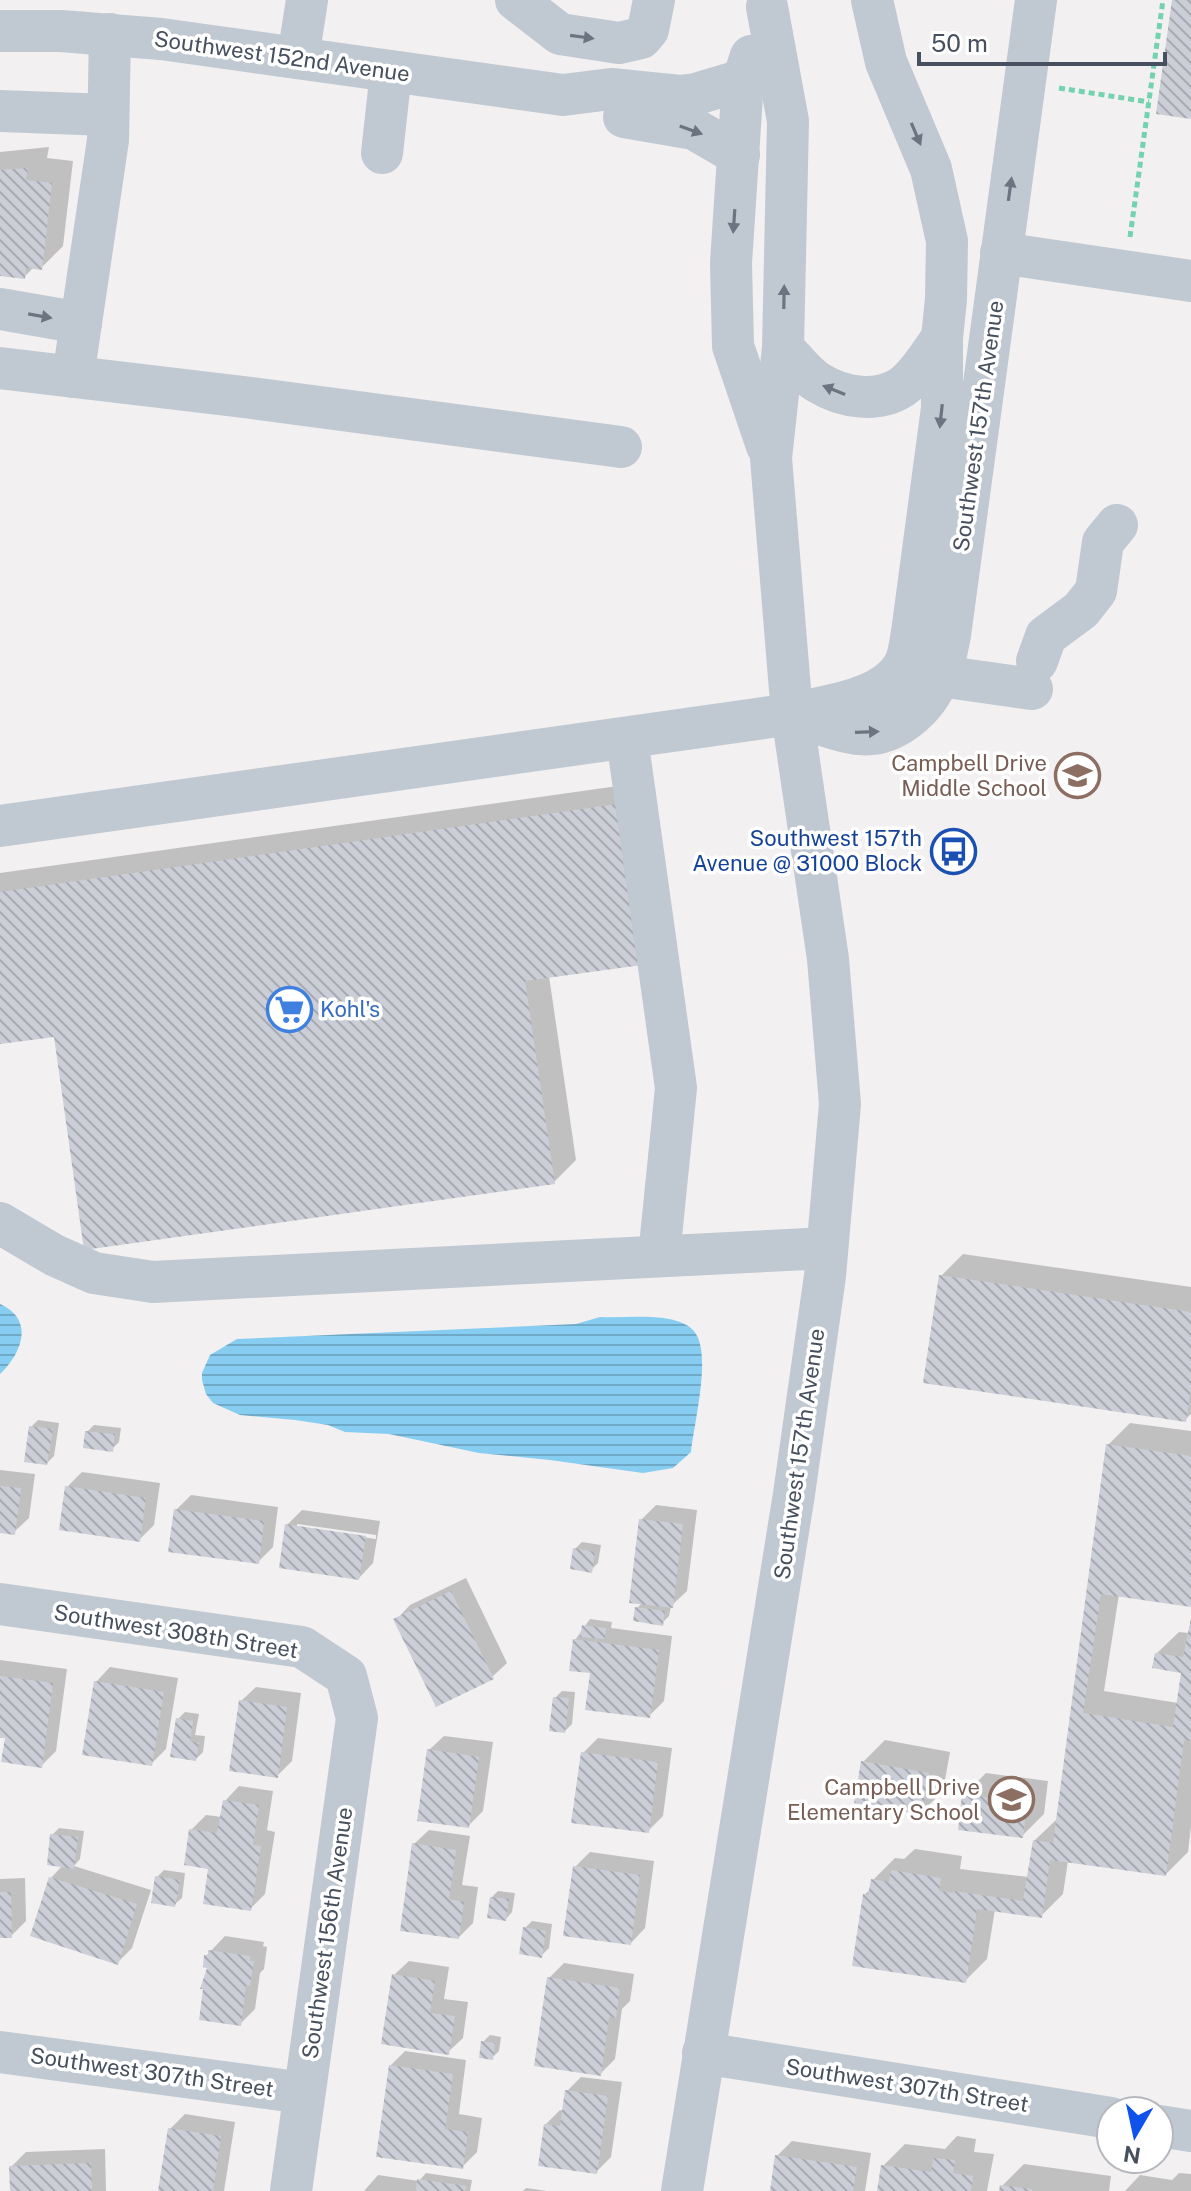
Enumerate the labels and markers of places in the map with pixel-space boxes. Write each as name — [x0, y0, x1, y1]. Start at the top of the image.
place label: Campbell Drive Middle School — [891, 750, 1047, 801]
school or university icon: Campbell Drive Middle School — [1054, 752, 1102, 800]
place label: Southwest 157th Avenue @ 31000 Block — [692, 825, 922, 876]
bus stop icon: Southwest 157th Avenue @ 31000 Block — [929, 827, 977, 875]
supermarket icon: Kohl's — [265, 985, 313, 1033]
place label: Kohl's — [320, 996, 380, 1022]
place label: Campbell Drive Elementary School — [787, 1774, 980, 1825]
school or university icon: Campbell Drive Elementary School — [987, 1776, 1035, 1824]

